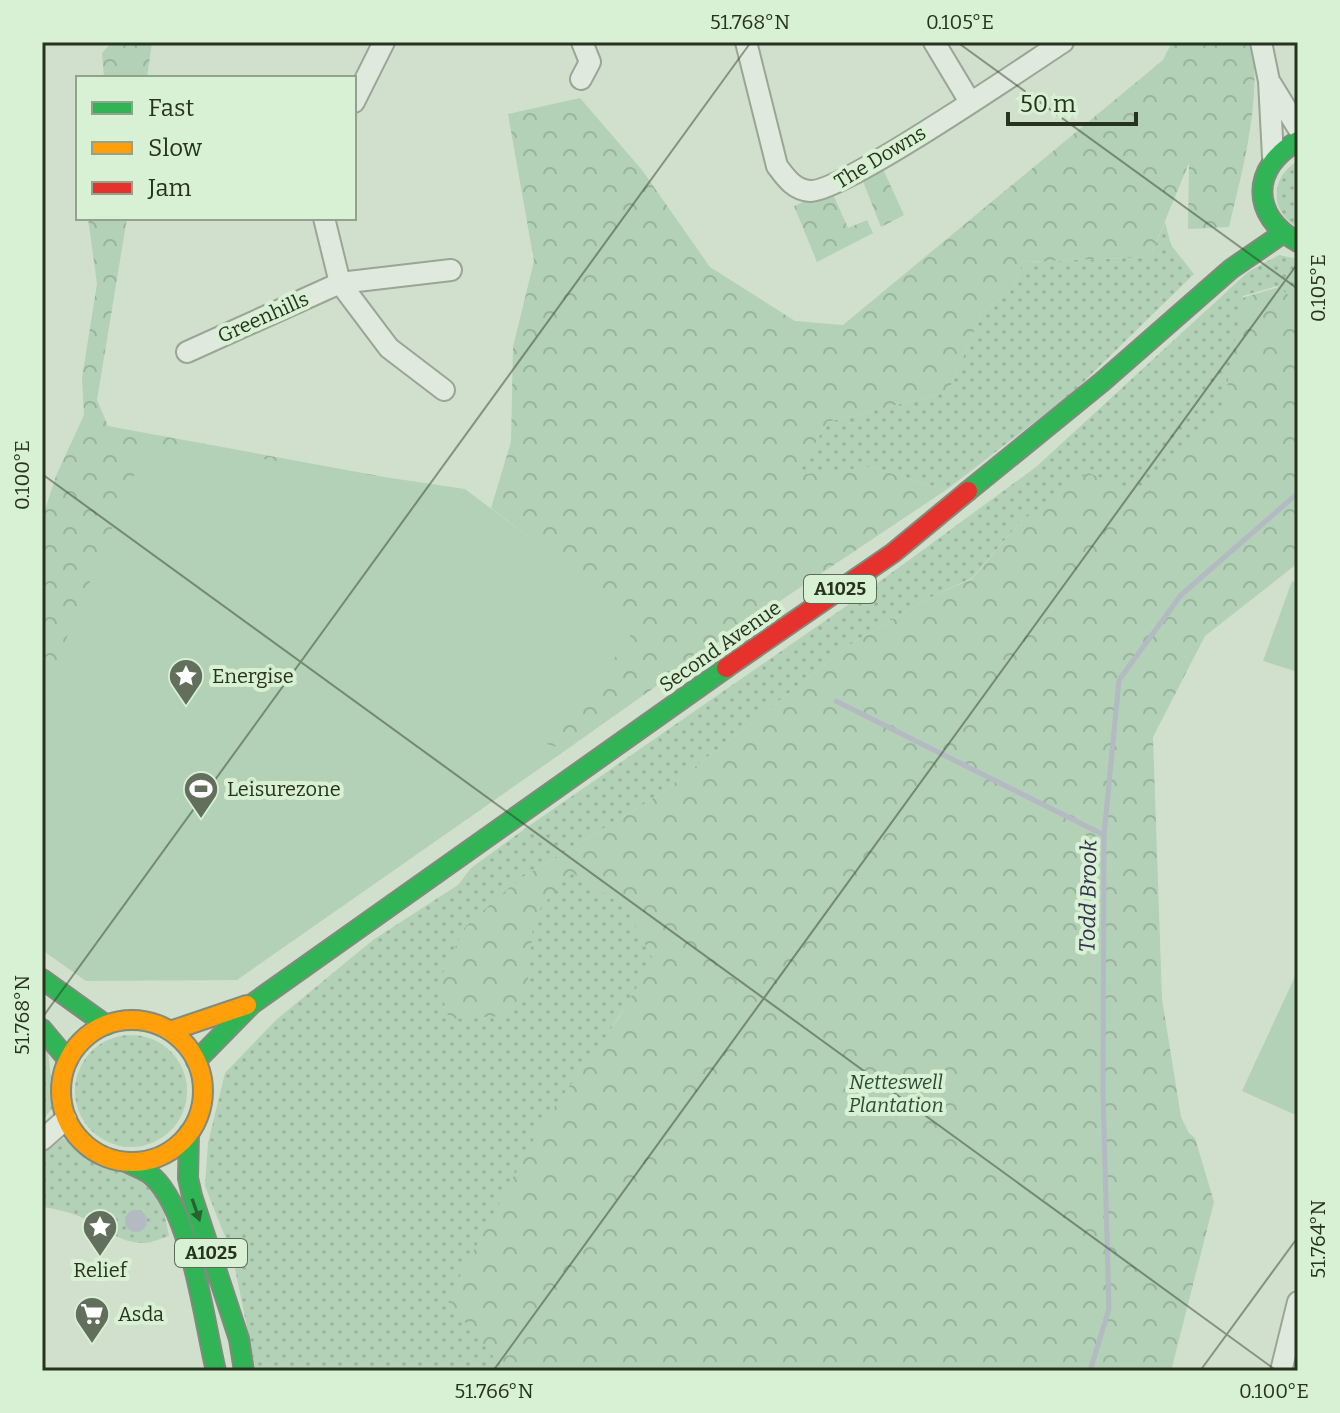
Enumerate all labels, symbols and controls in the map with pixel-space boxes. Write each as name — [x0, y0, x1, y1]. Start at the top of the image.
text: 51.768°N — [710, 10, 790, 34]
text: 0.105°E — [926, 10, 994, 34]
legend — [76, 76, 356, 220]
scale bar — [1008, 76, 1136, 126]
text: 50 m — [1020, 90, 1076, 118]
text: Fast — [148, 94, 194, 122]
street label: The Downs — [830, 120, 930, 194]
text: Slow — [148, 134, 203, 162]
text: Jam — [147, 174, 192, 202]
text: 0.105°E — [1306, 254, 1330, 322]
street label: Greenhills — [214, 286, 312, 348]
text: 0.100°E — [10, 440, 34, 510]
road number: A1025 — [804, 575, 876, 603]
street label: Second Avenue — [655, 595, 785, 697]
place icon: Energise — [167, 657, 205, 707]
place label: Energise — [212, 664, 294, 688]
sports icon: Leisurezone — [182, 770, 220, 820]
place label: Leisurezone — [227, 777, 341, 801]
water label: Todd Brook — [1074, 838, 1102, 953]
text: 51.768°N — [10, 975, 34, 1055]
park label: Netteswell Plantation — [848, 1070, 944, 1117]
one-way arrow — [191, 1198, 203, 1222]
text: 51.764°N — [1306, 1199, 1330, 1278]
place icon: Relief — [81, 1208, 119, 1258]
road number: A1025 — [175, 1239, 247, 1267]
place label: Relief — [73, 1258, 129, 1282]
supermarket icon: Asda — [73, 1295, 111, 1345]
place label: Asda — [118, 1302, 164, 1326]
text: 51.766°N — [454, 1379, 534, 1403]
text: 0.100°E — [1239, 1379, 1309, 1403]

